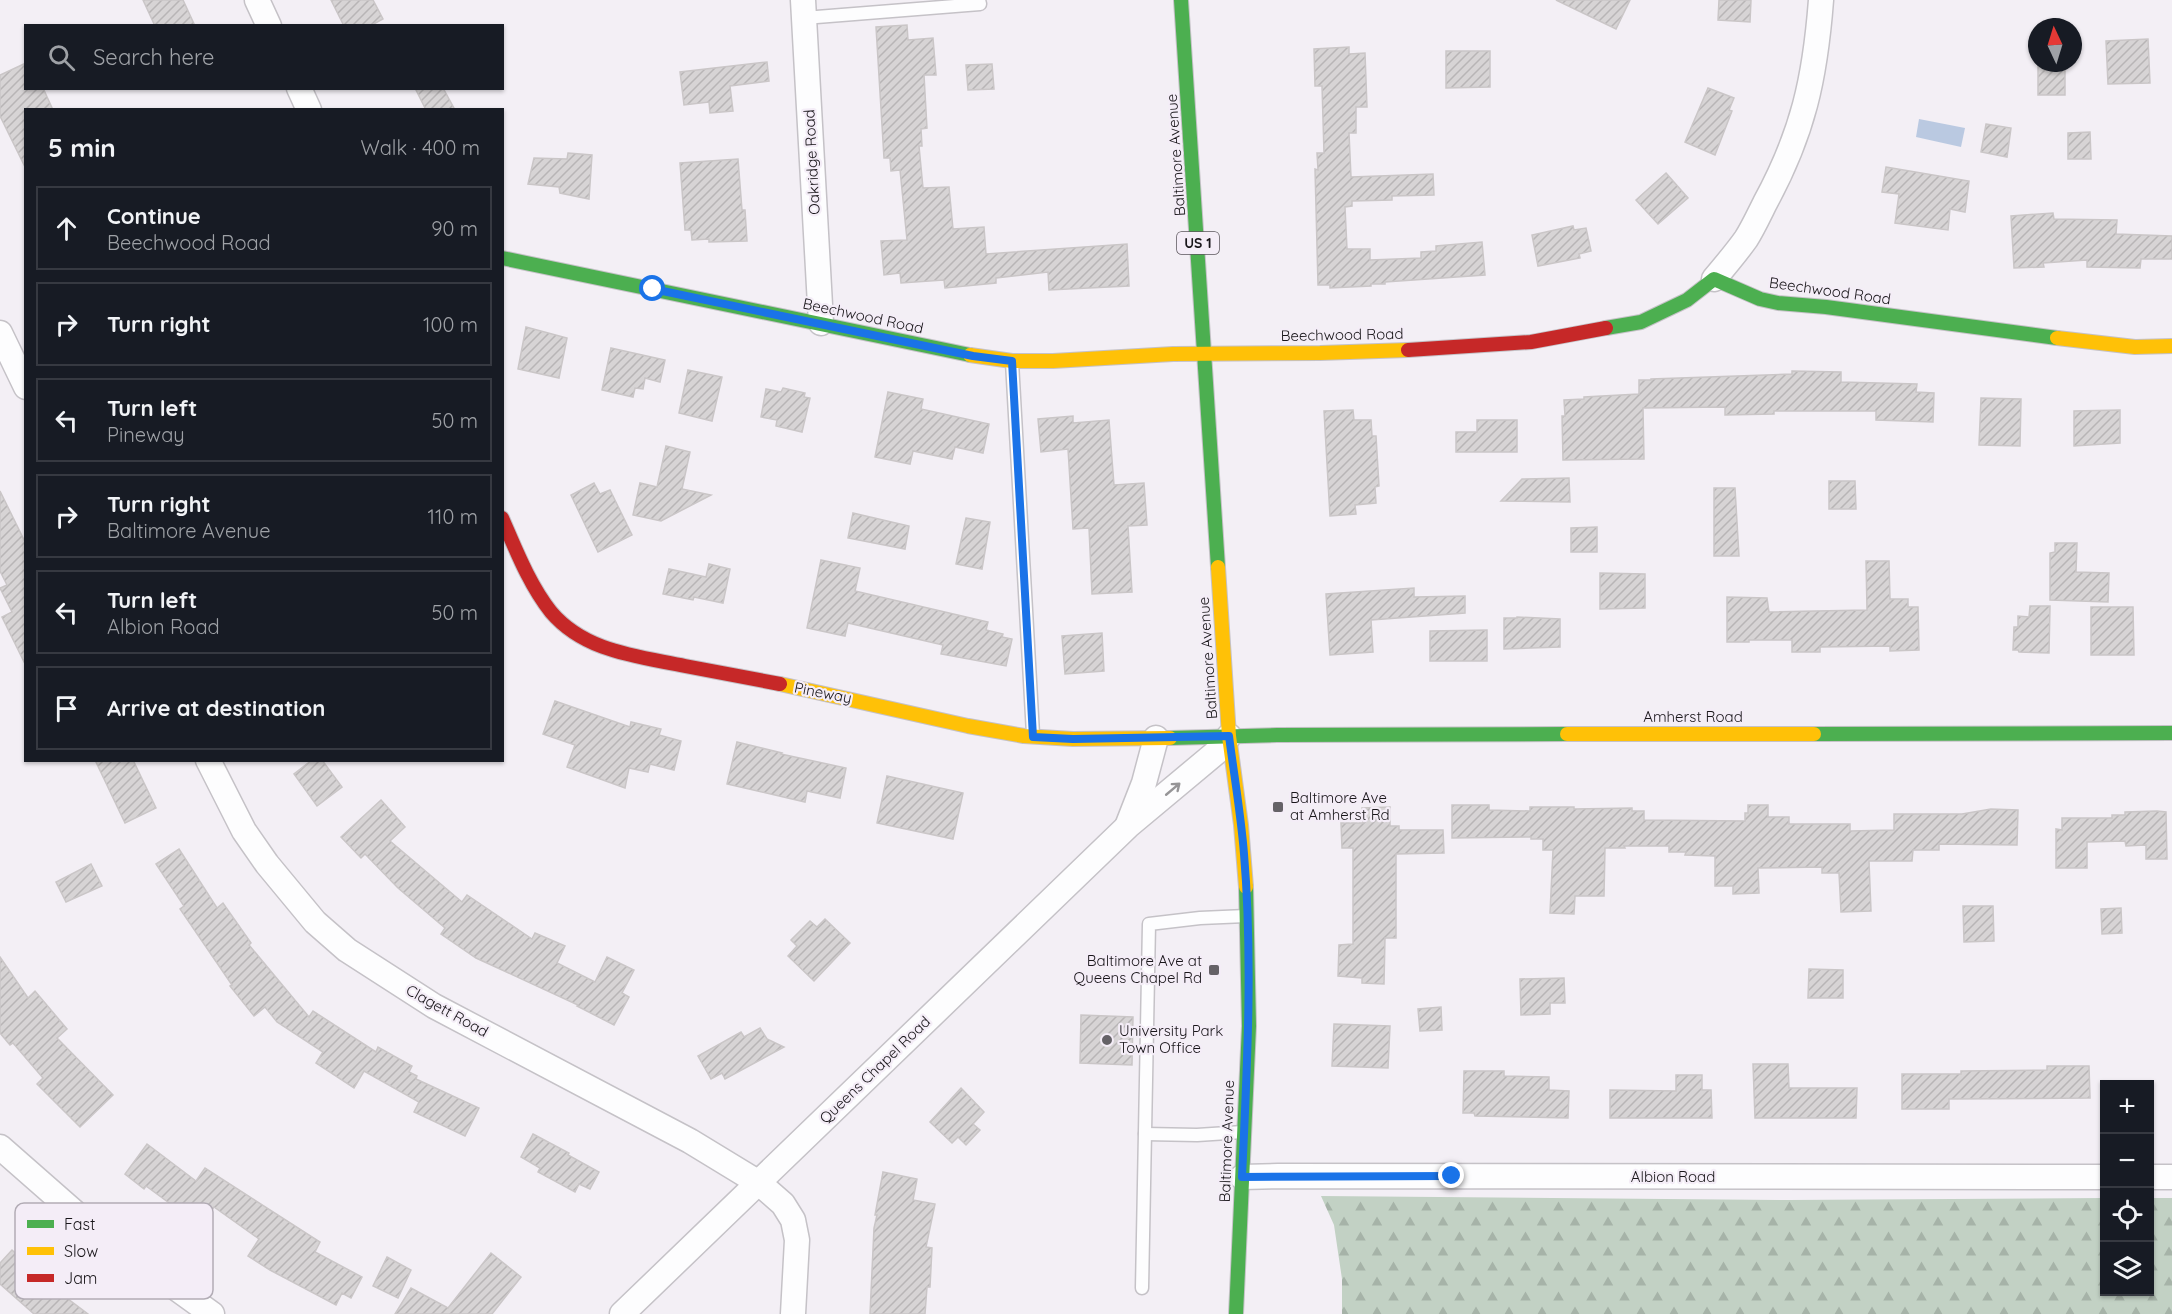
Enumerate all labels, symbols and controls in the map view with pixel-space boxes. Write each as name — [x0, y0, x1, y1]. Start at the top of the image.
north arrow — [2028, 18, 2082, 72]
search box — [24, 24, 504, 90]
icon: search — [45, 41, 78, 74]
text: Search here — [93, 43, 214, 71]
street label: Baltimore Avenue — [1162, 93, 1189, 217]
street label: Oakridge Road — [799, 109, 824, 215]
text: 5 min — [48, 131, 116, 164]
text: Walk · 400 m — [361, 135, 480, 160]
text: Continue — [107, 202, 201, 230]
icon: ahead — [50, 212, 83, 245]
text: 90 m — [431, 216, 478, 241]
text: Beechwood Road — [107, 230, 271, 255]
road number: US 1 — [1177, 232, 1219, 254]
street label: Beechwood Road — [1768, 273, 1892, 308]
route start — [639, 275, 665, 301]
street label: Beechwood Road — [801, 293, 925, 338]
icon: right — [50, 308, 83, 341]
text: Turn right — [107, 310, 211, 338]
text: 100 m — [423, 312, 478, 337]
street label: Beechwood Road — [1280, 324, 1404, 345]
text: Turn left — [107, 394, 197, 422]
icon: left — [50, 404, 83, 437]
text: 50 m — [432, 408, 478, 433]
text: Pineway — [107, 422, 185, 447]
text: Turn right — [107, 490, 211, 518]
icon: right — [50, 500, 83, 533]
text: 110 m — [428, 504, 478, 529]
text: Baltimore Avenue — [107, 518, 270, 543]
text: Turn left — [107, 586, 197, 614]
icon: left — [50, 596, 83, 629]
street label: Baltimore Avenue — [1194, 596, 1221, 720]
text: 50 m — [432, 600, 478, 625]
text: Albion Road — [107, 614, 220, 639]
street label: Pineway — [793, 678, 853, 707]
icon: arrive — [50, 692, 83, 725]
text: Arrive at destination — [107, 694, 325, 722]
street label: Amherst Road — [1643, 707, 1743, 726]
one-way arrow — [1165, 782, 1180, 796]
place label: Baltimore Ave at Amherst Rd — [1290, 788, 1390, 824]
marker: Baltimore Ave at Amherst Rd — [1271, 800, 1285, 814]
place label: Baltimore Ave at Queens Chapel Rd — [1074, 951, 1202, 987]
marker: Baltimore Ave at Queens Chapel Rd — [1207, 963, 1221, 977]
street label: Clagett Road — [403, 980, 492, 1041]
street label: Queens Chapel Road — [815, 1012, 934, 1127]
place label: University Park Town Office — [1119, 1021, 1223, 1057]
marker: University Park Town Office — [1100, 1033, 1114, 1047]
street label: Baltimore Avenue — [1215, 1079, 1238, 1203]
map controls — [2100, 1080, 2154, 1296]
button: + — [2100, 1080, 2154, 1134]
button: − — [2100, 1134, 2154, 1188]
route end — [1438, 1162, 1464, 1188]
street label: Albion Road — [1631, 1167, 1715, 1186]
button: locate — [2100, 1188, 2154, 1242]
legend — [15, 1203, 213, 1299]
text: Fast — [64, 1214, 95, 1234]
text: Slow — [64, 1241, 98, 1261]
button: layers — [2100, 1242, 2154, 1296]
text: Jam — [64, 1268, 97, 1288]

